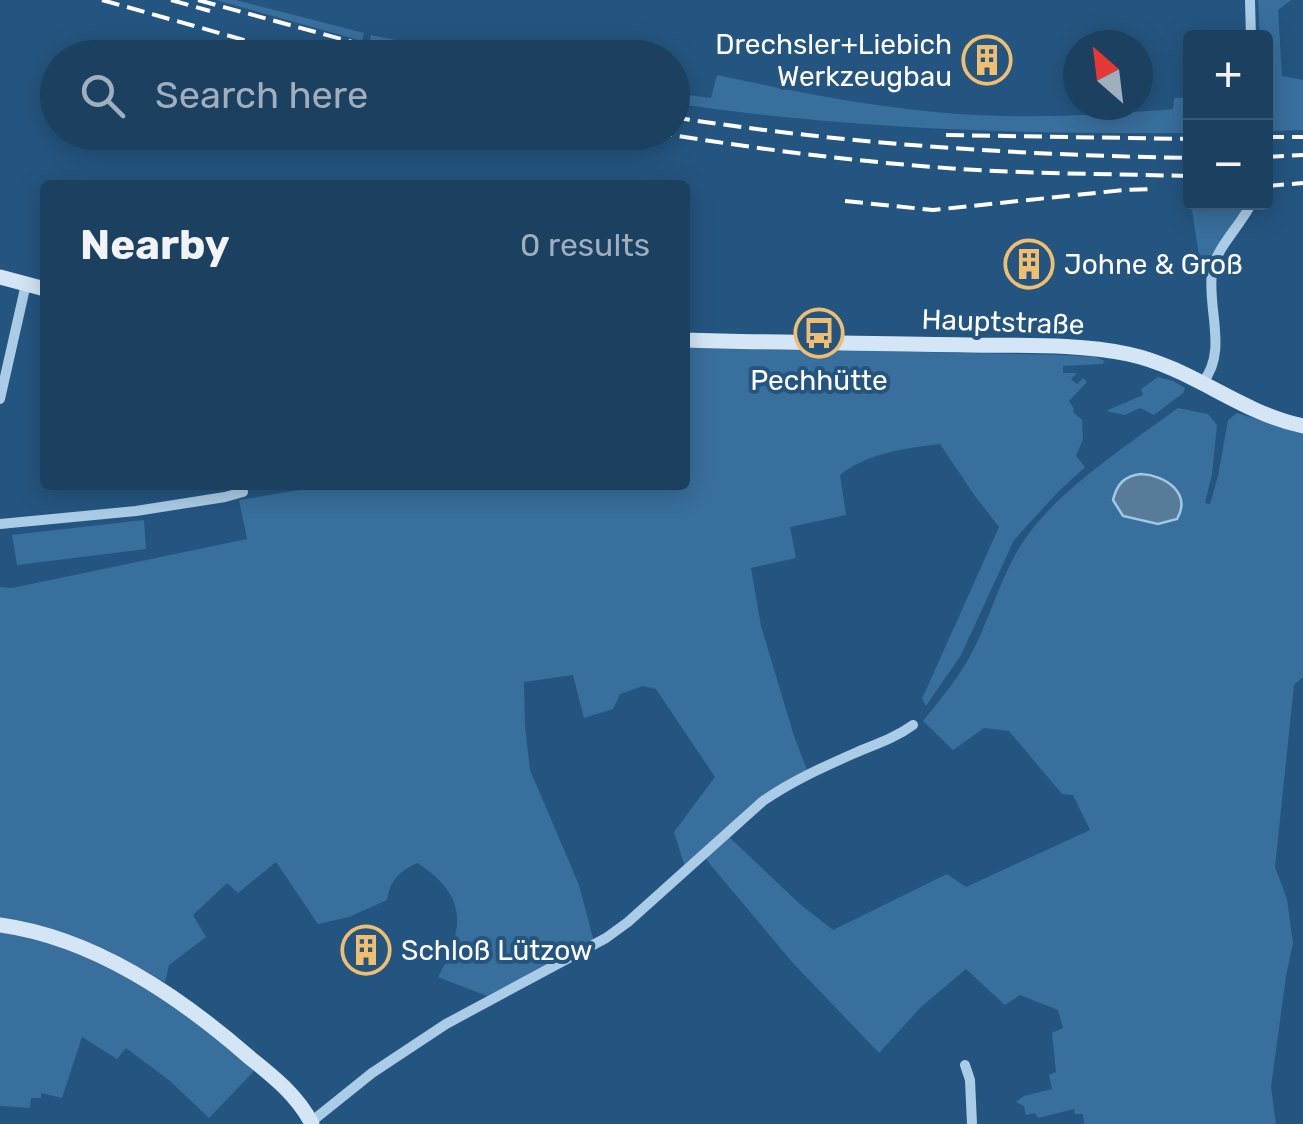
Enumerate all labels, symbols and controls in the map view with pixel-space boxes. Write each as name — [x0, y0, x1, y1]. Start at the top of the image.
place label: Drechsler+Liebich Werkzeugbau — [715, 28, 952, 93]
north arrow — [1063, 30, 1153, 120]
map controls — [1183, 30, 1273, 210]
button: + — [1183, 30, 1273, 120]
building icon: Drechsler+Liebich Werkzeugbau — [961, 34, 1013, 86]
search box — [40, 40, 690, 150]
icon: search — [75, 68, 130, 123]
text: Search here — [155, 72, 368, 118]
button: − — [1183, 120, 1273, 210]
text: Nearby — [80, 220, 230, 270]
text: 0 results — [520, 226, 650, 264]
building icon: Johne & Groß — [1003, 238, 1055, 290]
place label: Johne & Groß — [1064, 248, 1243, 281]
street label: Hauptstraße — [921, 303, 1085, 341]
bus stop icon: Pechhütte — [793, 307, 845, 359]
place label: Pechhütte — [750, 364, 888, 397]
building icon: Schloß Lützow — [340, 924, 392, 976]
place label: Schloß Lützow — [401, 934, 592, 967]

